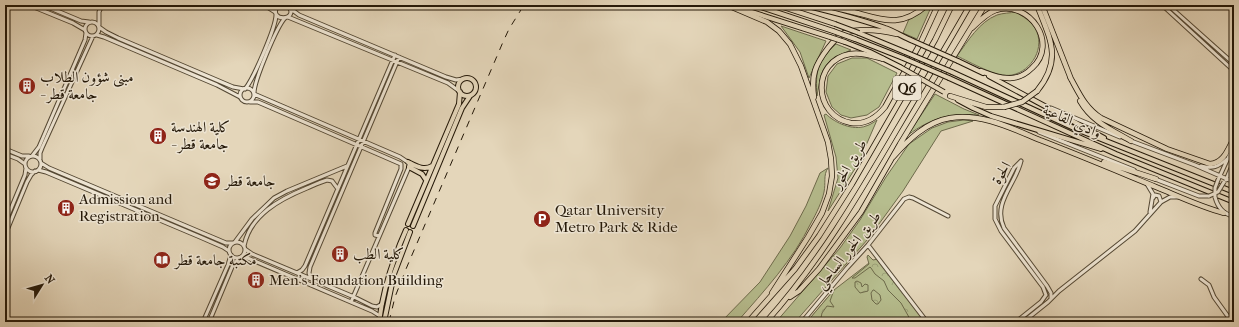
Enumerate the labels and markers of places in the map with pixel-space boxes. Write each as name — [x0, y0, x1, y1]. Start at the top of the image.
place label: مبنى شؤون الطلاب - جامعة قطر — [40, 68, 134, 104]
building icon: مبنى شؤون الطلاب - جامعة قطر — [17, 76, 37, 96]
place label: كلية الهندسة - جامعة قطر — [171, 118, 230, 154]
building icon: كلية الهندسة - جامعة قطر — [148, 126, 168, 146]
school or university icon: جامعة قطر — [202, 171, 222, 191]
place label: جامعة قطر — [223, 172, 276, 191]
place label: Admission and Registration — [78, 190, 173, 225]
building icon: Admission and Registration — [56, 198, 76, 218]
place label: Qatar University Metro Park & Ride — [555, 201, 678, 236]
parking icon: Qatar University Metro Park & Ride — [532, 209, 552, 229]
building icon: كلية الطب — [330, 244, 350, 264]
place label: كلية الطب — [353, 245, 405, 264]
library icon: مكتبة جامعة قطر — [152, 250, 172, 270]
place label: مكتبة جامعة قطر — [173, 251, 256, 270]
building icon: Men's Foundation Building — [246, 270, 266, 290]
place label: Men's Foundation Building — [269, 271, 444, 289]

